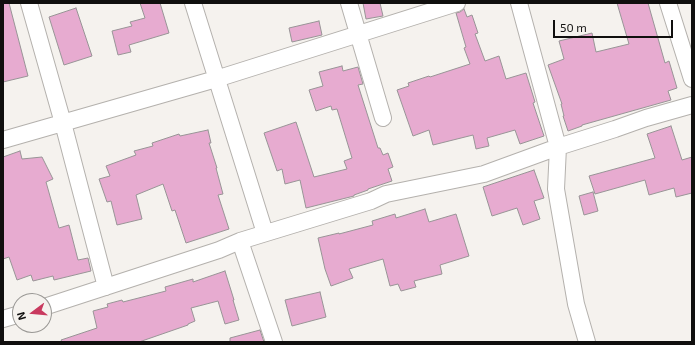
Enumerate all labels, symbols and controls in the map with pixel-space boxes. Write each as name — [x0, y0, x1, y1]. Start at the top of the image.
scale bar — [555, 12, 675, 38]
text: 50 m — [560, 20, 587, 34]
north arrow — [12, 293, 52, 333]
text: N — [14, 311, 28, 322]

